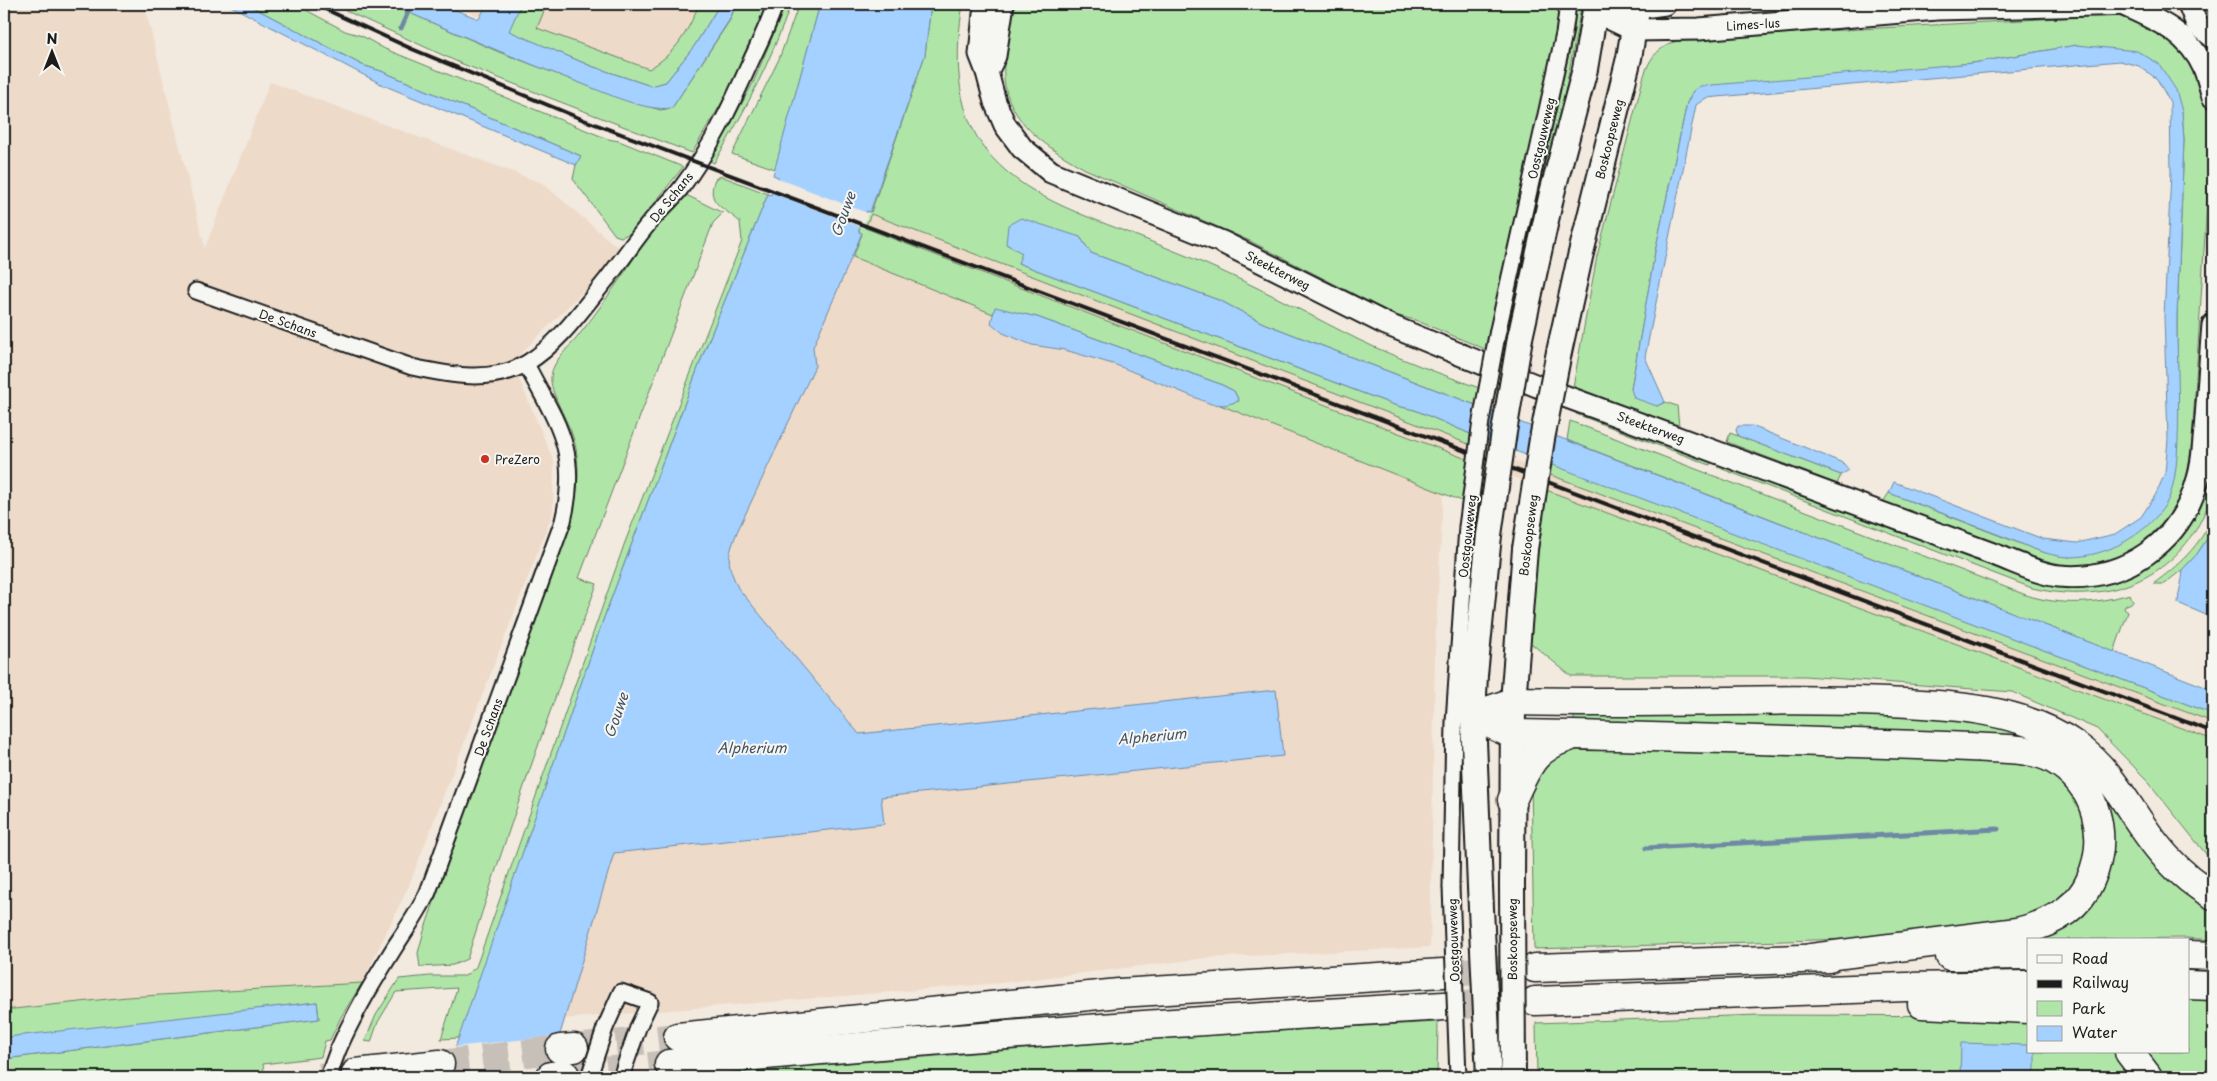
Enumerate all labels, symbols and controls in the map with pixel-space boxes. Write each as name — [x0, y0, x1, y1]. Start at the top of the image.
street label: Limes-lus — [1725, 13, 1781, 35]
north arrow — [28, 28, 78, 78]
text: N — [46, 28, 58, 49]
street label: Oostgouweweg — [1523, 95, 1559, 181]
street label: Boskoopseweg — [1590, 97, 1628, 181]
street label: De Schans — [645, 168, 697, 226]
water label: Gouwe — [825, 187, 861, 240]
street label: Steekterweg — [1242, 246, 1314, 294]
street label: De Schans — [257, 304, 320, 342]
street label: Steekterweg — [1615, 406, 1687, 448]
place label: PreZero — [495, 450, 540, 468]
marker: PreZero — [479, 453, 491, 465]
street label: Oostgouweweg — [1454, 493, 1480, 579]
street label: Boskoopseweg — [1514, 493, 1542, 577]
water label: Gouwe — [598, 688, 634, 740]
street label: De Schans — [469, 695, 507, 758]
water label: Alpherium — [1117, 723, 1187, 749]
water label: Alpherium — [718, 737, 787, 758]
street label: Oostgouweweg — [1443, 898, 1463, 982]
street label: Boskoopseweg — [1503, 898, 1521, 980]
legend — [2027, 938, 2190, 1054]
text: Road — [2072, 946, 2108, 969]
text: Railway — [2072, 970, 2129, 993]
text: Park — [2072, 996, 2106, 1019]
text: Water — [2072, 1020, 2117, 1043]

